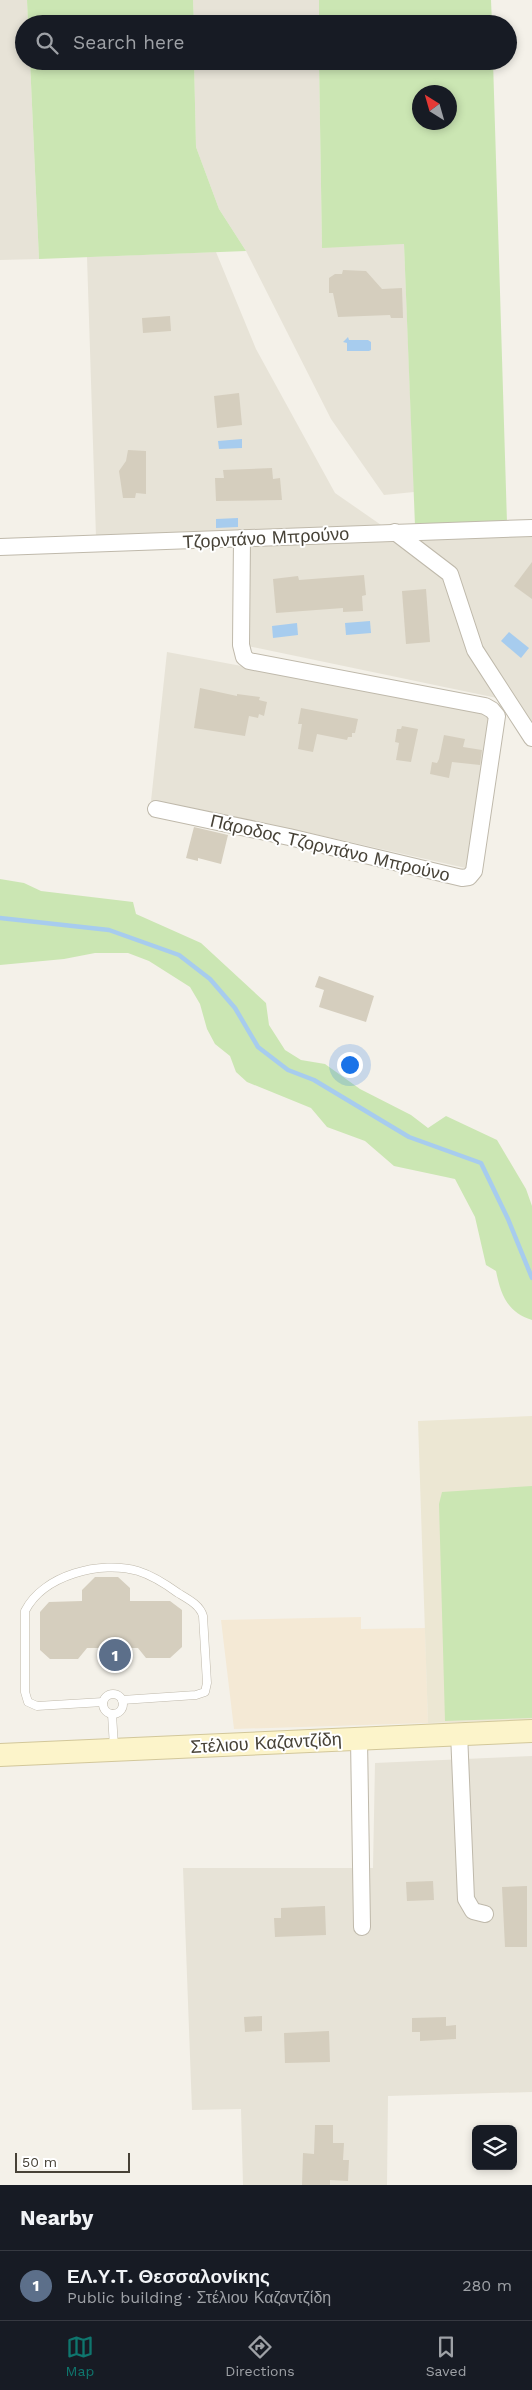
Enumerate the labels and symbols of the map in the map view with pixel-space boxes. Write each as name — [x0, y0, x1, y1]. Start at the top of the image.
north arrow — [412, 85, 457, 130]
street label: Τζορντάνο Μπρούνο — [182, 523, 350, 552]
street label: Πάροδος Τζορντάνο Μπρούνο — [208, 810, 452, 885]
your location — [337, 1052, 363, 1078]
pin: 1 — [99, 1636, 131, 1674]
street label: Στέλιου Καζαντζίδη — [190, 1728, 342, 1757]
scale bar — [15, 2150, 130, 2173]

